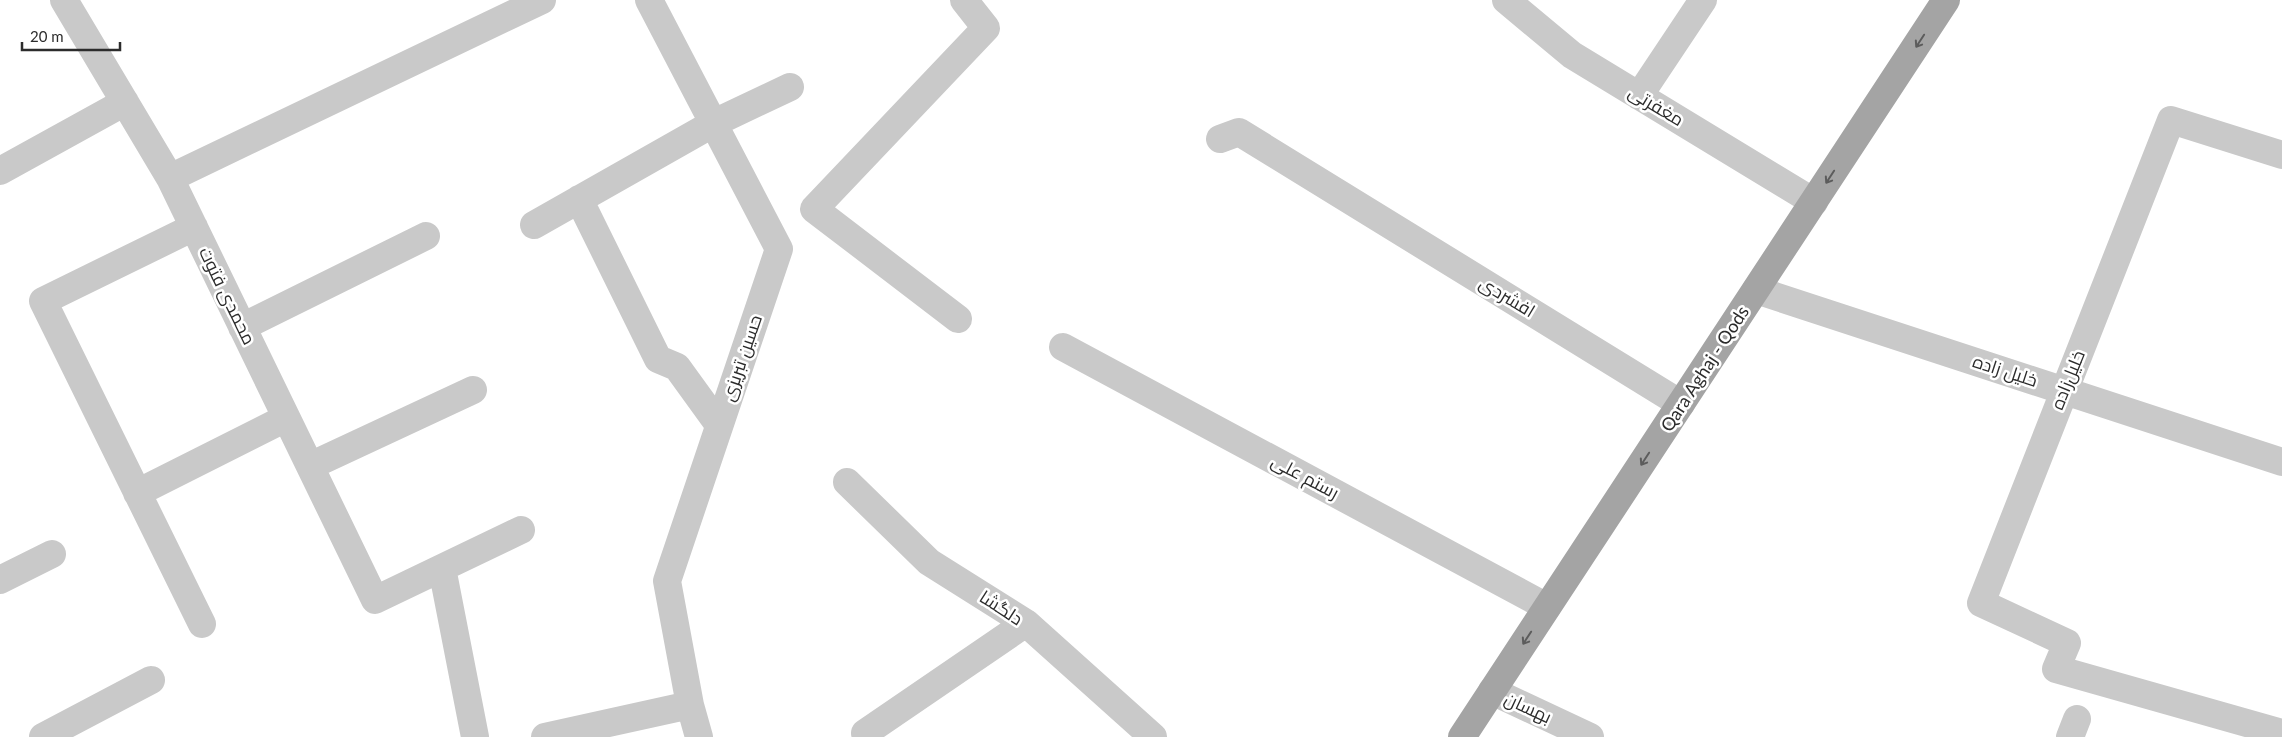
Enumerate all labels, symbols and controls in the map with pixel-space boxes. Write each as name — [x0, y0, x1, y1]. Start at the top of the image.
scale bar — [22, 20, 120, 52]
text: 20 m — [30, 27, 64, 45]
one-way arrow — [1914, 33, 1924, 47]
street label: مغفرتی — [1624, 80, 1688, 131]
one-way arrow — [1825, 169, 1835, 183]
street label: محمدی فتوت — [194, 243, 261, 348]
street label: افشردی — [1475, 271, 1539, 322]
street label: Qara Aghaj - Qods — [1655, 301, 1753, 436]
street label: حسین تبریزی — [716, 312, 767, 404]
street label: خلیل‌زاده — [2045, 347, 2090, 413]
street label: خلیل زاده — [1970, 349, 2040, 392]
street label: رستم علی — [1267, 449, 1343, 505]
one-way arrow — [1640, 451, 1650, 465]
street label: دلگشا — [976, 585, 1027, 629]
one-way arrow — [1522, 631, 1532, 645]
street label: بهسان — [1501, 687, 1555, 728]

